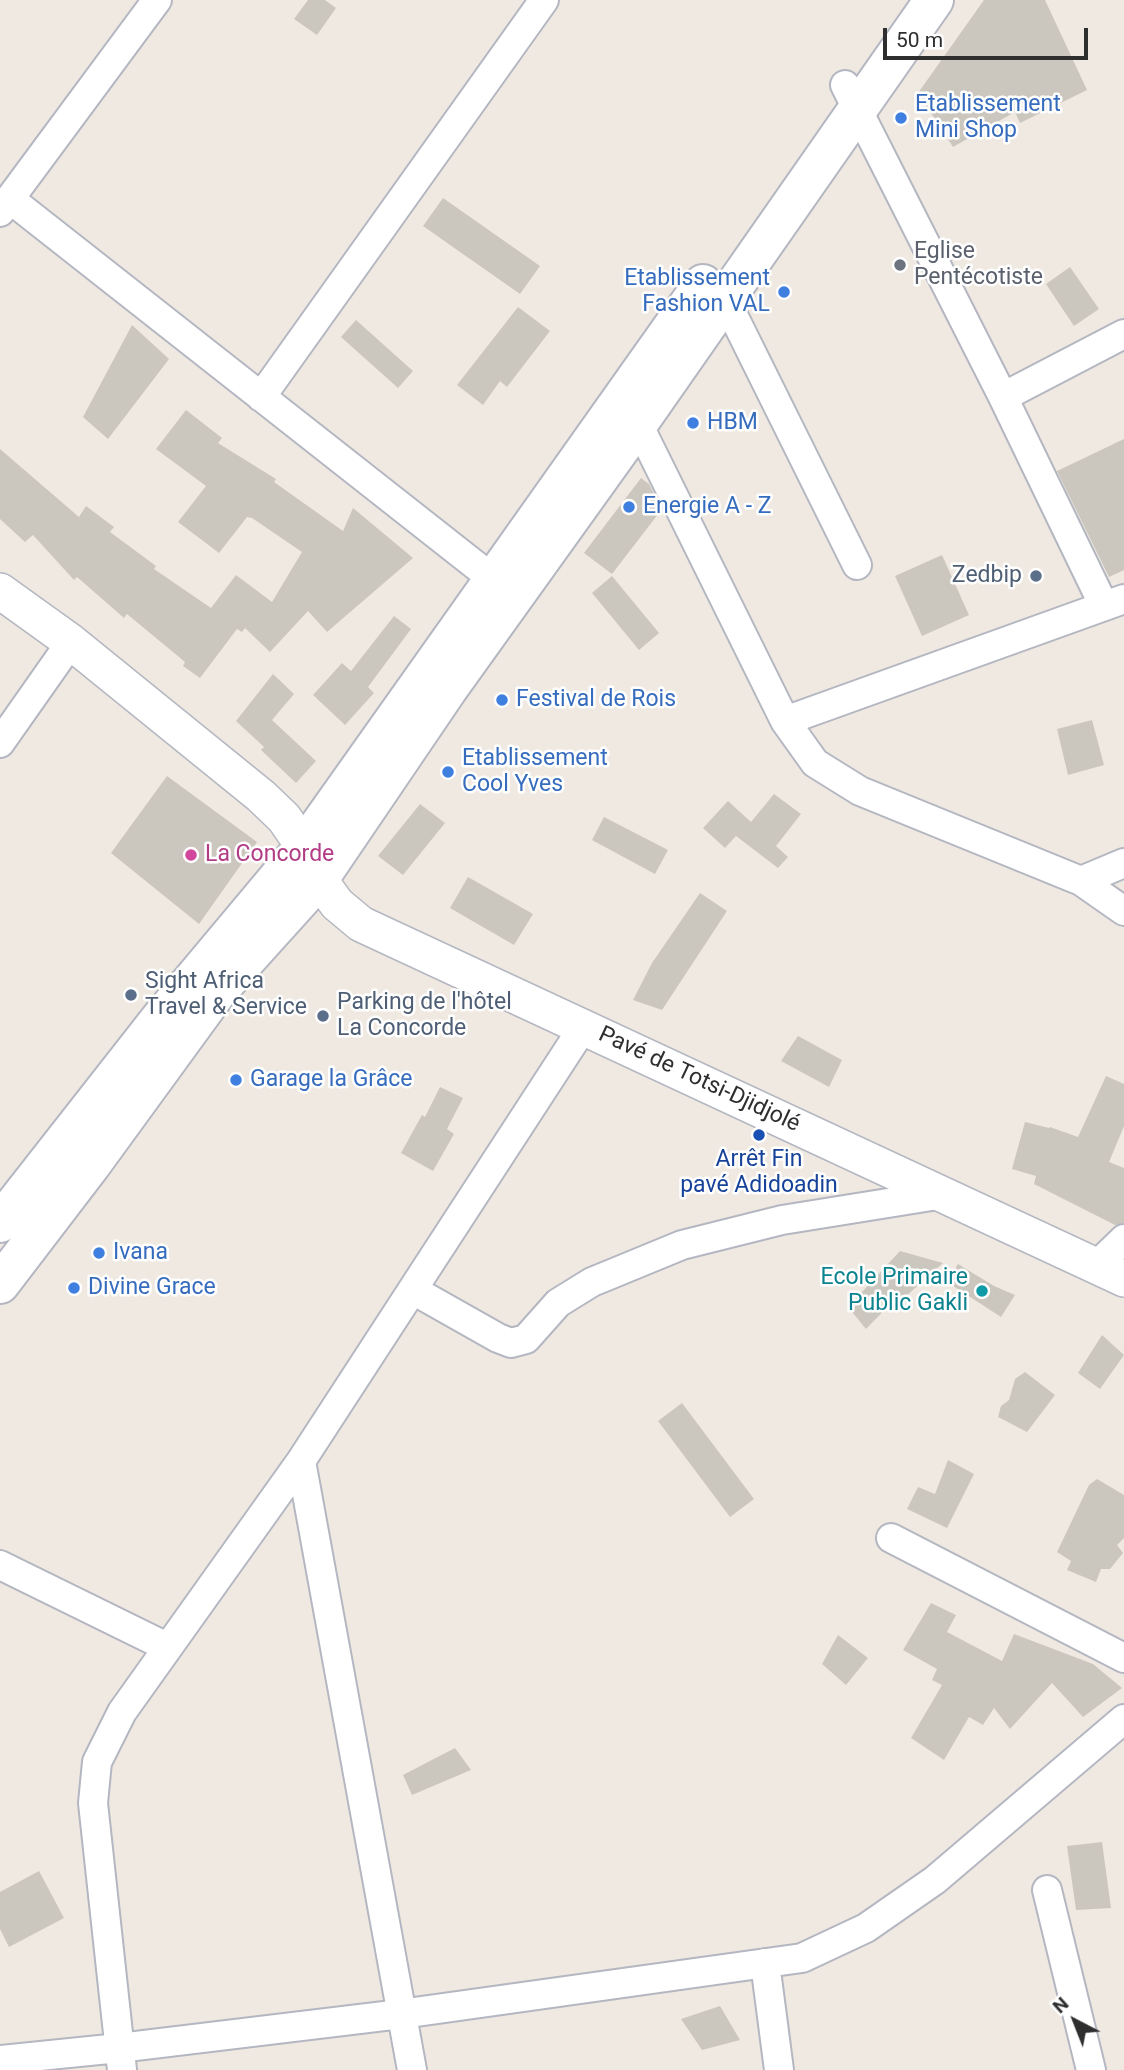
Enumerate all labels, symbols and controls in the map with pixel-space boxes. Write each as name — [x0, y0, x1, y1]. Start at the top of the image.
scale bar — [886, 14, 1091, 58]
text: 50 m — [896, 28, 943, 52]
place label: Etablissement Mini Shop — [915, 91, 1061, 145]
marker: Etablissement Mini Shop — [893, 110, 909, 126]
place label: Eglise Pentécotiste — [914, 238, 1043, 292]
marker: Eglise Pentécotiste — [892, 257, 908, 273]
place label: Etablissement Fashion VAL — [624, 265, 770, 319]
marker: Etablissement Fashion VAL — [776, 284, 792, 300]
place label: HBM — [707, 409, 758, 437]
marker: HBM — [685, 415, 701, 431]
place label: Energie A - Z — [643, 493, 772, 521]
marker: Energie A - Z — [621, 499, 637, 515]
place label: Zedbip — [952, 562, 1022, 590]
marker: Zedbip — [1028, 568, 1044, 584]
place label: Festival de Rois — [516, 686, 676, 714]
marker: Festival de Rois — [494, 692, 510, 708]
place label: Etablissement Cool Yves — [462, 745, 608, 799]
marker: Etablissement Cool Yves — [440, 764, 456, 780]
place label: La Concorde — [205, 841, 334, 869]
marker: La Concorde — [183, 847, 199, 863]
place label: Sight Africa Travel & Service — [145, 968, 307, 1022]
marker: Sight Africa Travel & Service — [123, 987, 139, 1003]
place label: Parking de l'hôtel La Concorde — [337, 989, 512, 1043]
marker: Parking de l'hôtel La Concorde — [315, 1008, 331, 1024]
street label: Pavé de Totsi-Djidjolé — [594, 1021, 804, 1139]
place label: Garage la Grâce — [250, 1066, 412, 1094]
marker: Garage la Grâce — [228, 1072, 244, 1088]
marker: Arrêt Fin pavé Adidoadin — [751, 1127, 767, 1143]
place label: Arrêt Fin pavé Adidoadin — [680, 1146, 838, 1200]
place label: Ivana — [113, 1239, 168, 1267]
marker: Ivana — [91, 1245, 107, 1261]
place label: Ecole Primaire Public Gakli — [821, 1264, 968, 1318]
place label: Divine Grace — [88, 1274, 216, 1302]
marker: Divine Grace — [66, 1280, 82, 1296]
marker: Ecole Primaire Public Gakli — [974, 1283, 990, 1299]
north arrow — [1040, 1986, 1110, 2056]
text: N — [1048, 1992, 1073, 2018]

